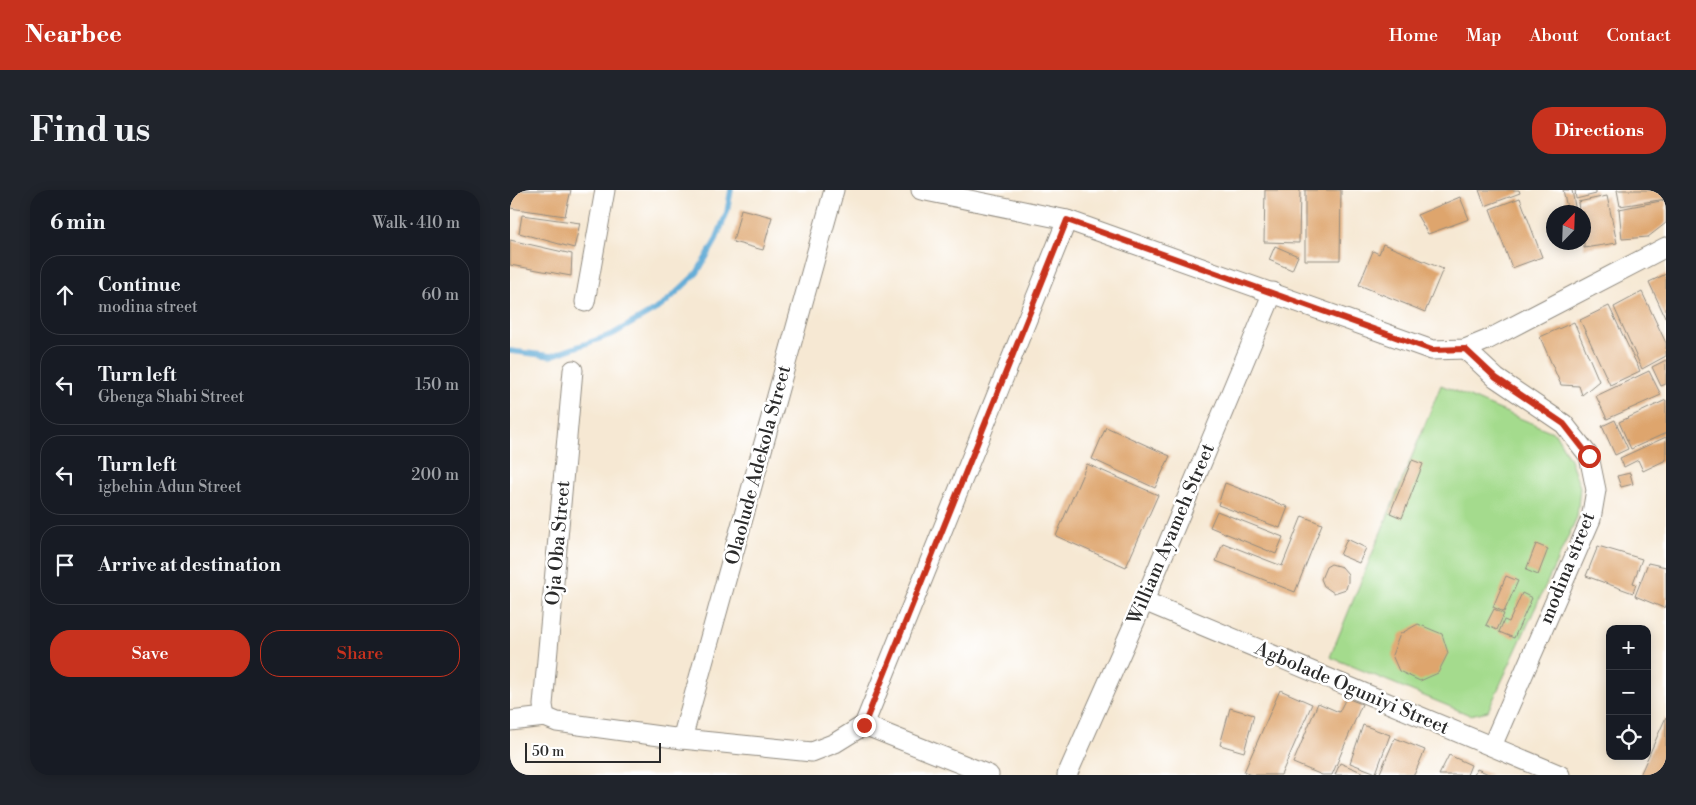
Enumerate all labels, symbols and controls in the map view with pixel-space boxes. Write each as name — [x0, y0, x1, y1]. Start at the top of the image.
text: Nearbee — [25, 20, 122, 50]
text: Home — [1389, 24, 1438, 47]
text: Map — [1466, 24, 1502, 47]
text: About — [1530, 24, 1579, 47]
text: Contact — [1607, 24, 1671, 47]
button: Directions — [1532, 107, 1666, 154]
text: Find us — [30, 109, 150, 152]
north arrow — [1546, 205, 1591, 250]
text: 6 min — [50, 210, 105, 236]
text: Walk · 410 m — [372, 213, 460, 233]
text: Continue — [98, 273, 181, 297]
icon: ahead — [51, 281, 79, 309]
text: 60 m — [421, 285, 459, 305]
text: modina street — [98, 297, 198, 317]
street label: Olaolude Adekola Street — [720, 362, 796, 567]
text: Turn left — [98, 363, 177, 387]
icon: left — [51, 371, 79, 399]
text: 150 m — [415, 375, 459, 395]
text: Gbenga Shabi Street — [98, 387, 244, 407]
street label: William Ayameh Street — [1122, 440, 1220, 629]
route start — [1578, 445, 1601, 468]
text: Turn left — [98, 453, 177, 477]
icon: left — [51, 461, 79, 489]
text: 200 m — [411, 465, 459, 485]
text: igbehin Adun Street — [98, 477, 242, 497]
street label: Oja Oba Street — [541, 479, 575, 607]
street label: modina street — [1534, 508, 1600, 627]
icon: arrive — [51, 551, 79, 579]
text: Arrive at destination — [98, 553, 281, 577]
map controls — [1606, 625, 1651, 760]
button: + — [1606, 625, 1651, 670]
button: Save — [50, 630, 250, 677]
button: Share — [260, 630, 460, 677]
street label: Agbolade Oguniyi Street — [1250, 636, 1453, 740]
button: − — [1606, 670, 1651, 715]
route end — [853, 714, 876, 737]
button: locate — [1606, 715, 1651, 760]
scale bar — [525, 740, 661, 763]
text: 50 m — [532, 743, 564, 761]

